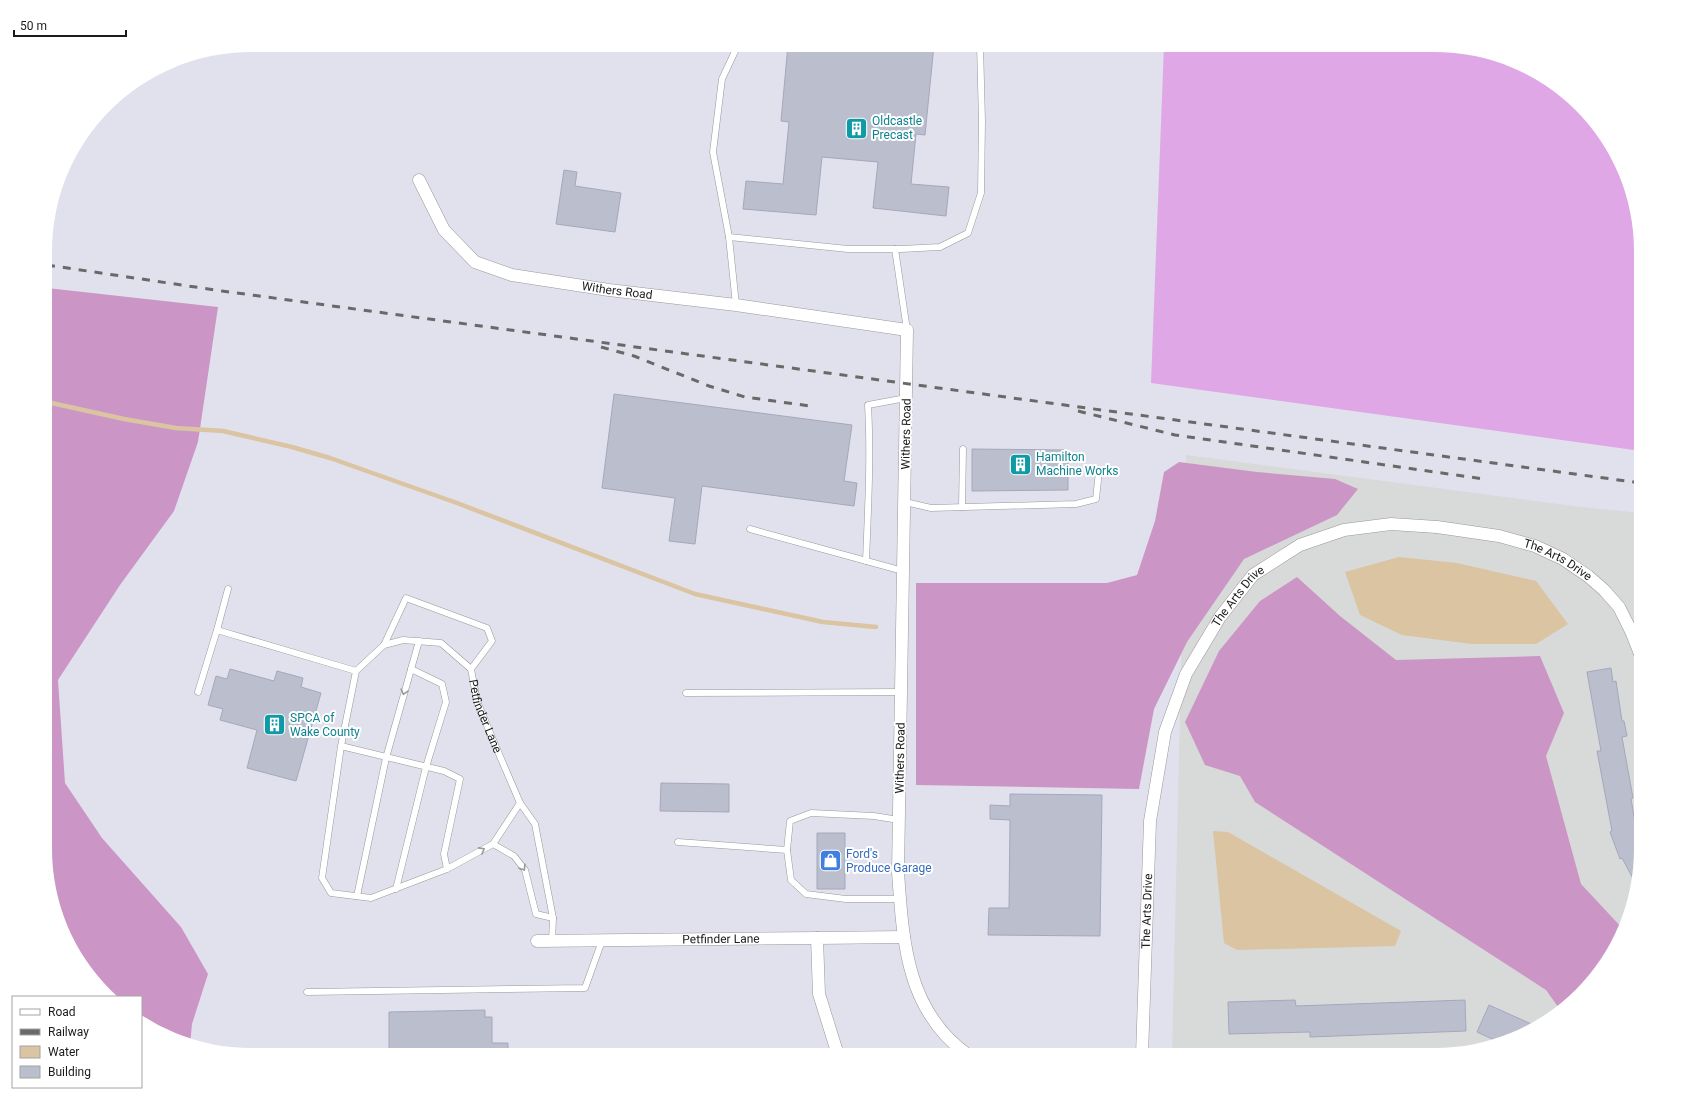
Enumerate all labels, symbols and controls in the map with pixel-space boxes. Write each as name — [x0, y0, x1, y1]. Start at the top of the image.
scale bar — [14, 12, 126, 38]
text: 50 m — [20, 19, 47, 33]
place label: Oldcastle Precast — [872, 114, 922, 142]
building icon: Oldcastle Precast — [844, 115, 870, 141]
street label: Withers Road — [581, 279, 653, 302]
street label: Withers Road — [898, 398, 914, 470]
place label: Hamilton Machine Works — [1036, 450, 1118, 478]
building icon: Hamilton Machine Works — [1007, 451, 1033, 477]
street label: The Arts Drive — [1522, 536, 1594, 583]
street label: The Arts Drive — [1209, 563, 1267, 629]
street label: Petfinder Lane — [466, 678, 505, 755]
one-way arrow — [400, 688, 409, 695]
place label: SPCA of Wake County — [290, 711, 360, 739]
building icon: SPCA of Wake County — [262, 712, 288, 738]
street label: Withers Road — [892, 722, 908, 794]
one-way arrow — [477, 847, 485, 855]
place label: Ford's Produce Garage — [846, 847, 932, 875]
shop icon: Ford's Produce Garage — [818, 848, 844, 874]
one-way arrow — [518, 864, 525, 871]
street label: The Arts Drive — [1139, 873, 1155, 949]
street label: Petfinder Lane — [682, 932, 760, 946]
legend — [12, 996, 142, 1088]
text: Road — [48, 1005, 76, 1019]
text: Railway — [48, 1025, 89, 1039]
text: Water — [48, 1045, 79, 1059]
text: Building — [48, 1065, 91, 1079]

